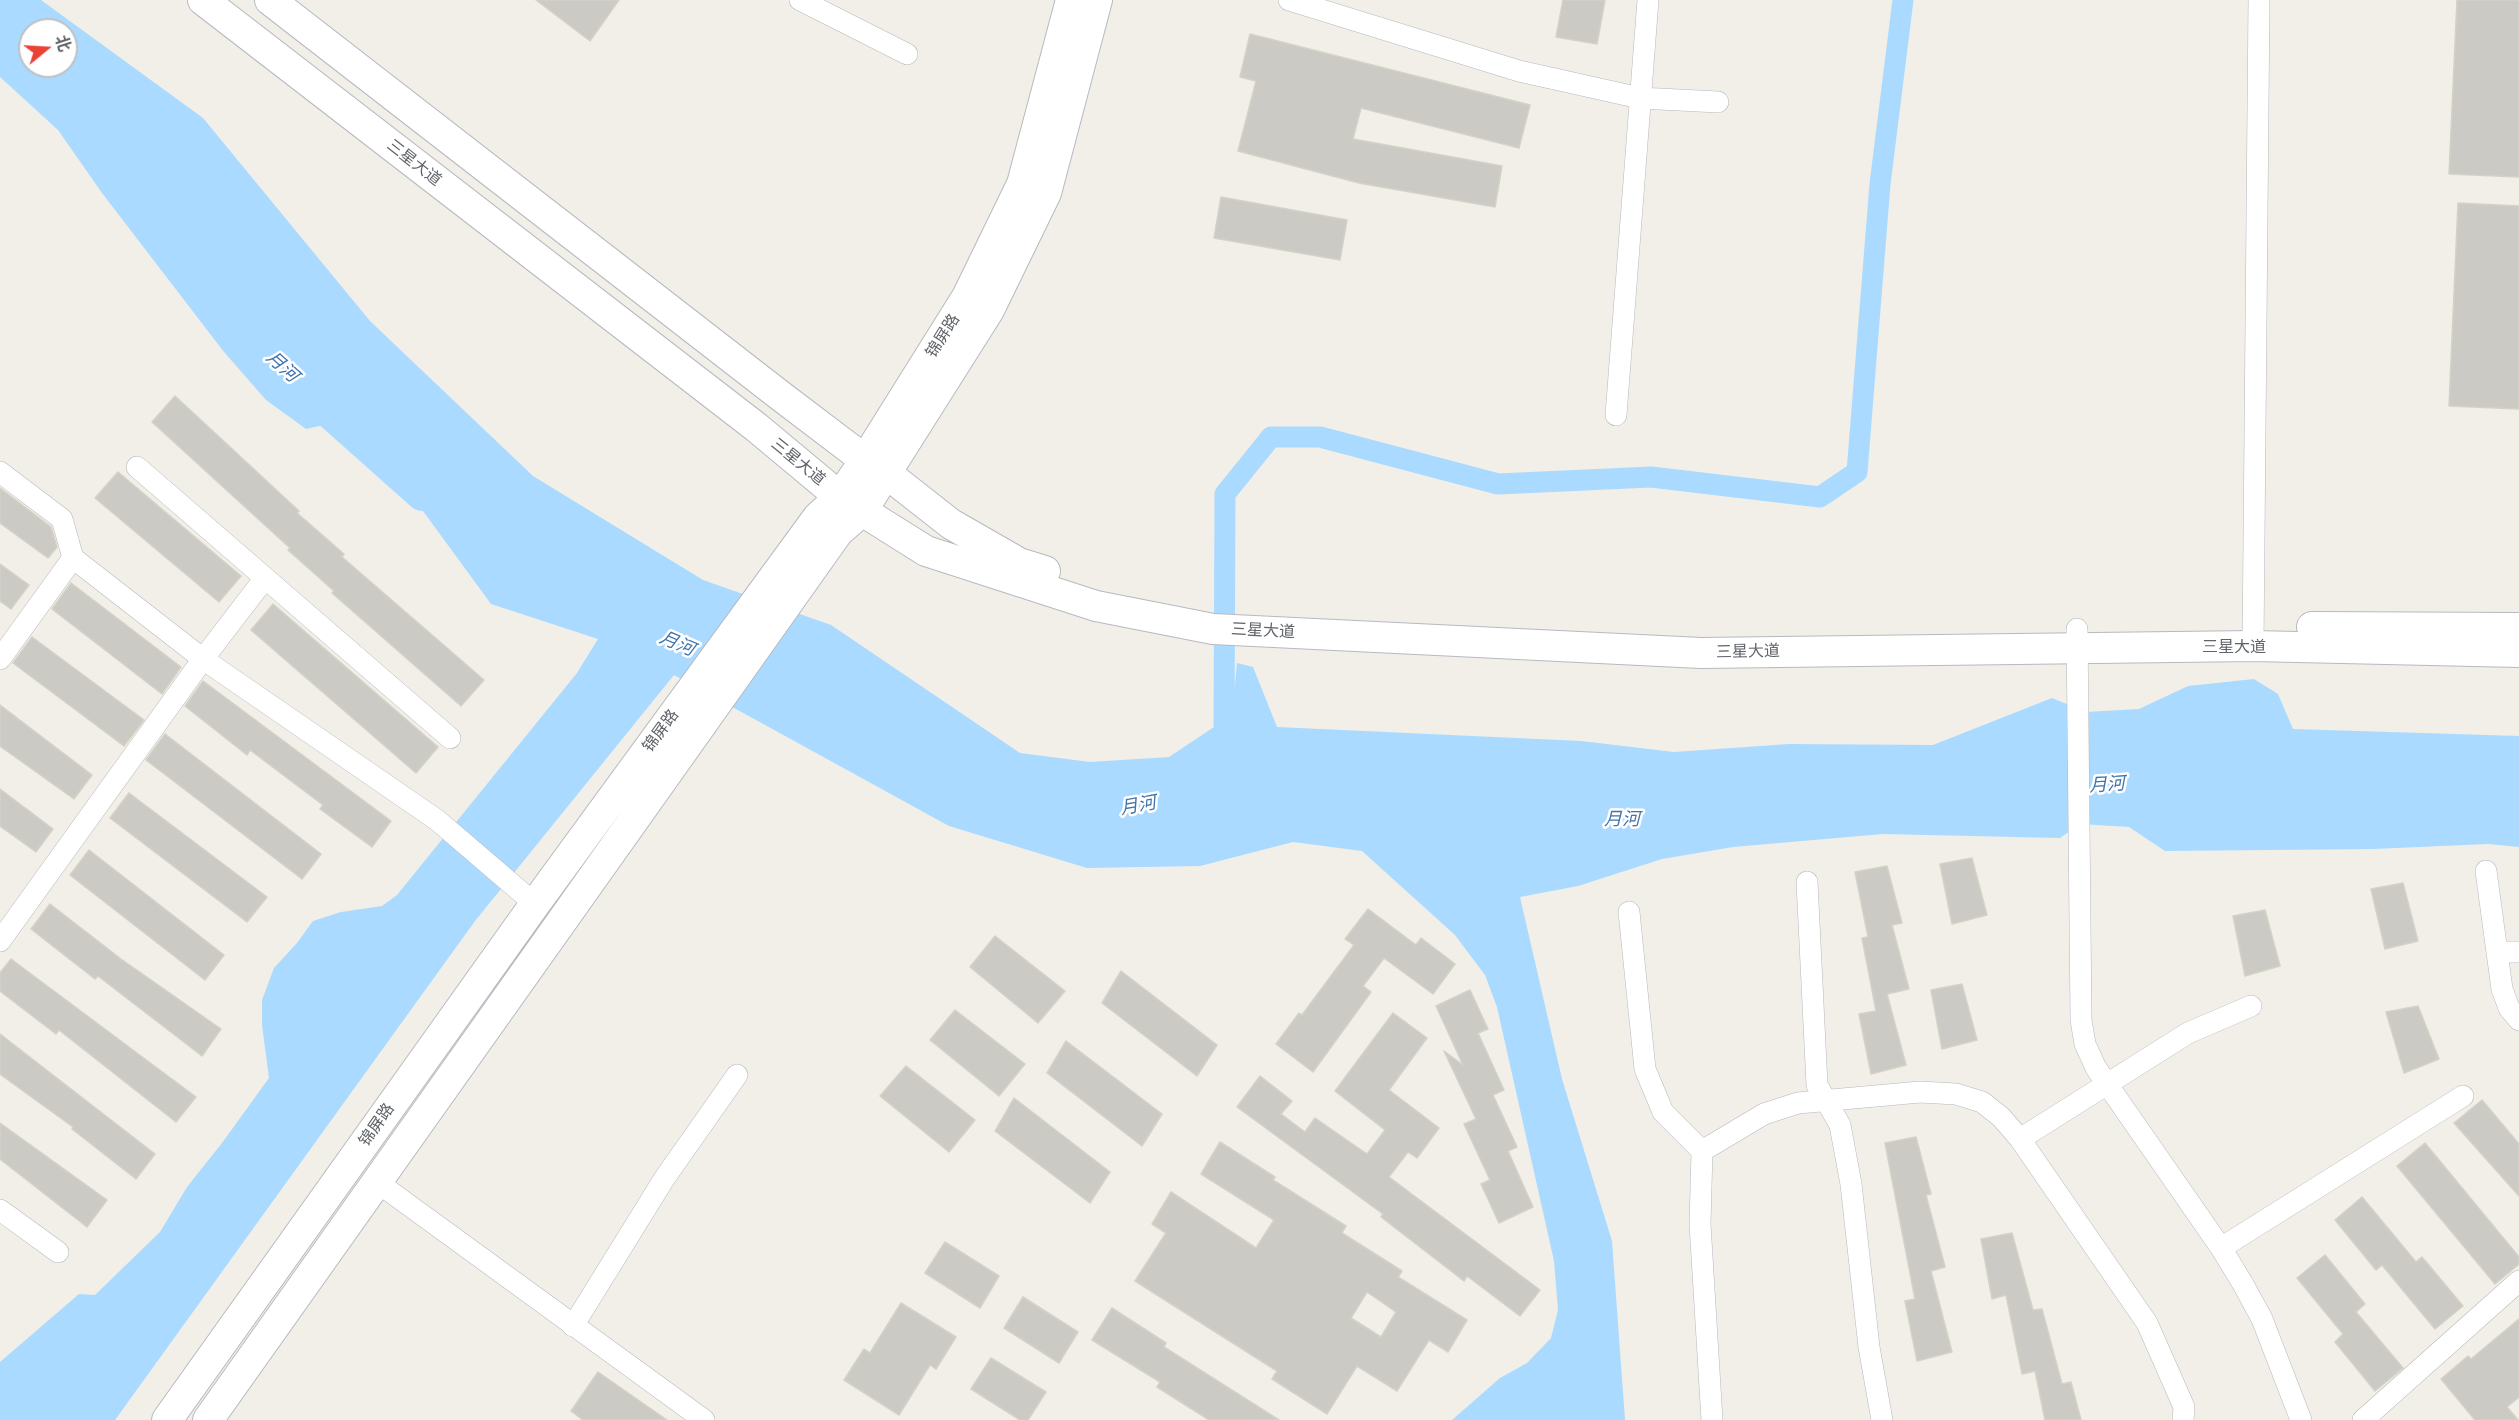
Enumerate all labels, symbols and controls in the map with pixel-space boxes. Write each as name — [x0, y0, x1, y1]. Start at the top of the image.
north arrow — [18, 18, 78, 78]
text: 北 — [51, 32, 75, 54]
street label: 三星大道 — [383, 136, 445, 190]
street label: 锦屏路 — [922, 311, 964, 361]
water label: 月河 — [261, 347, 303, 387]
street label: 三星大道 — [767, 434, 829, 490]
street label: 三星大道 — [1231, 620, 1295, 642]
water label: 月河 — [656, 627, 698, 661]
street label: 三星大道 — [2202, 637, 2266, 657]
street label: 三星大道 — [1716, 642, 1780, 662]
street label: 锦屏路 — [639, 706, 683, 756]
water label: 月河 — [2088, 773, 2126, 797]
water label: 月河 — [1118, 792, 1158, 820]
water label: 月河 — [1604, 809, 1640, 831]
street label: 锦屏路 — [355, 1100, 399, 1150]

